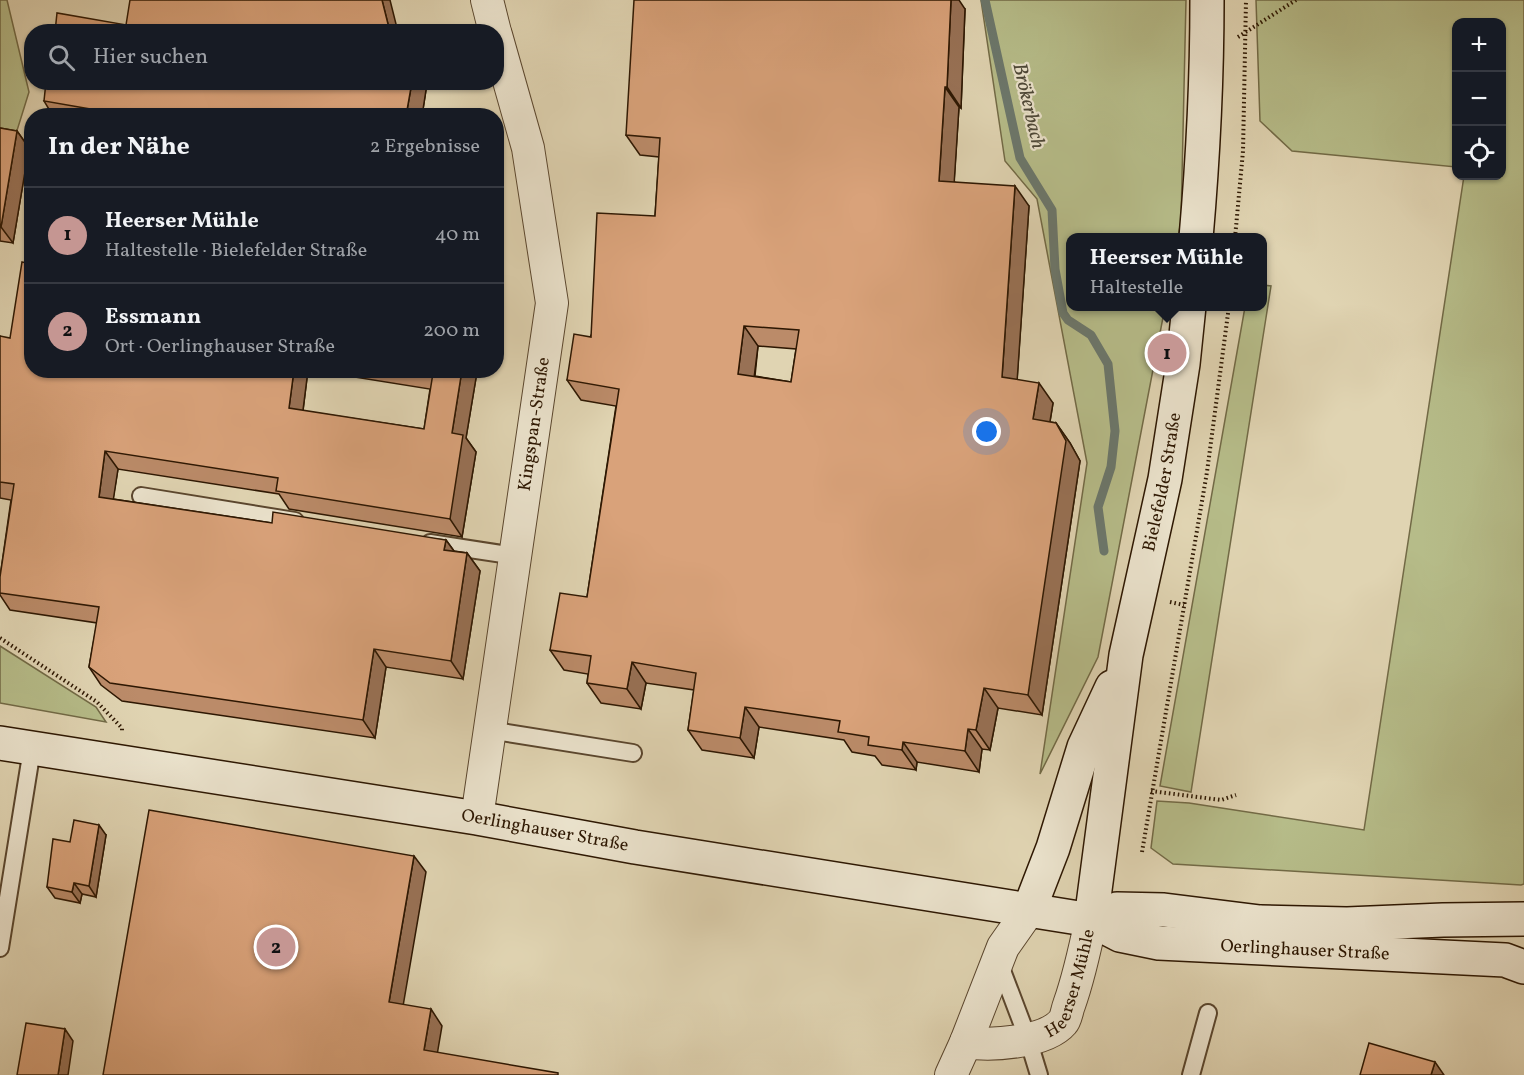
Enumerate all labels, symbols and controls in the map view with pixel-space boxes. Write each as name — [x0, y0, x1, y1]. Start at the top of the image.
map controls — [1452, 18, 1506, 180]
button: + — [1452, 18, 1506, 72]
search box — [24, 24, 504, 90]
icon: search — [45, 41, 78, 74]
text: Hier suchen — [93, 42, 208, 73]
water label: Brökerbach — [1005, 60, 1051, 152]
button: − — [1452, 72, 1506, 126]
button: locate — [1452, 126, 1506, 180]
text: In der Nähe — [48, 129, 190, 165]
text: 2 Ergebnisse — [370, 133, 480, 161]
text: Heerser Mühle — [105, 206, 259, 237]
text: 1 — [63, 221, 72, 249]
text: 40 m — [435, 221, 480, 249]
popup — [1066, 233, 1267, 311]
text: Haltestelle · Bielefelder Straße — [105, 237, 367, 265]
text: Heerser Mühle — [1090, 243, 1243, 274]
text: Haltestelle — [1090, 274, 1183, 302]
text: Essmann — [105, 302, 201, 333]
text: 2 — [62, 317, 73, 345]
text: 200 m — [423, 317, 480, 345]
pin: 1 — [1148, 330, 1186, 376]
text: Ort · Oerlinghauser Straße — [105, 333, 335, 361]
street label: Kingspan-Straße — [512, 356, 556, 493]
street label: Bielefelder Straße — [1137, 411, 1188, 554]
your location — [972, 417, 1001, 446]
street label: Oerlinghauser Straße — [460, 803, 631, 858]
pin: 2 — [256, 924, 296, 970]
street label: Heerser Mühle — [1040, 927, 1101, 1045]
street label: Oerlinghauser Straße — [1220, 934, 1390, 967]

